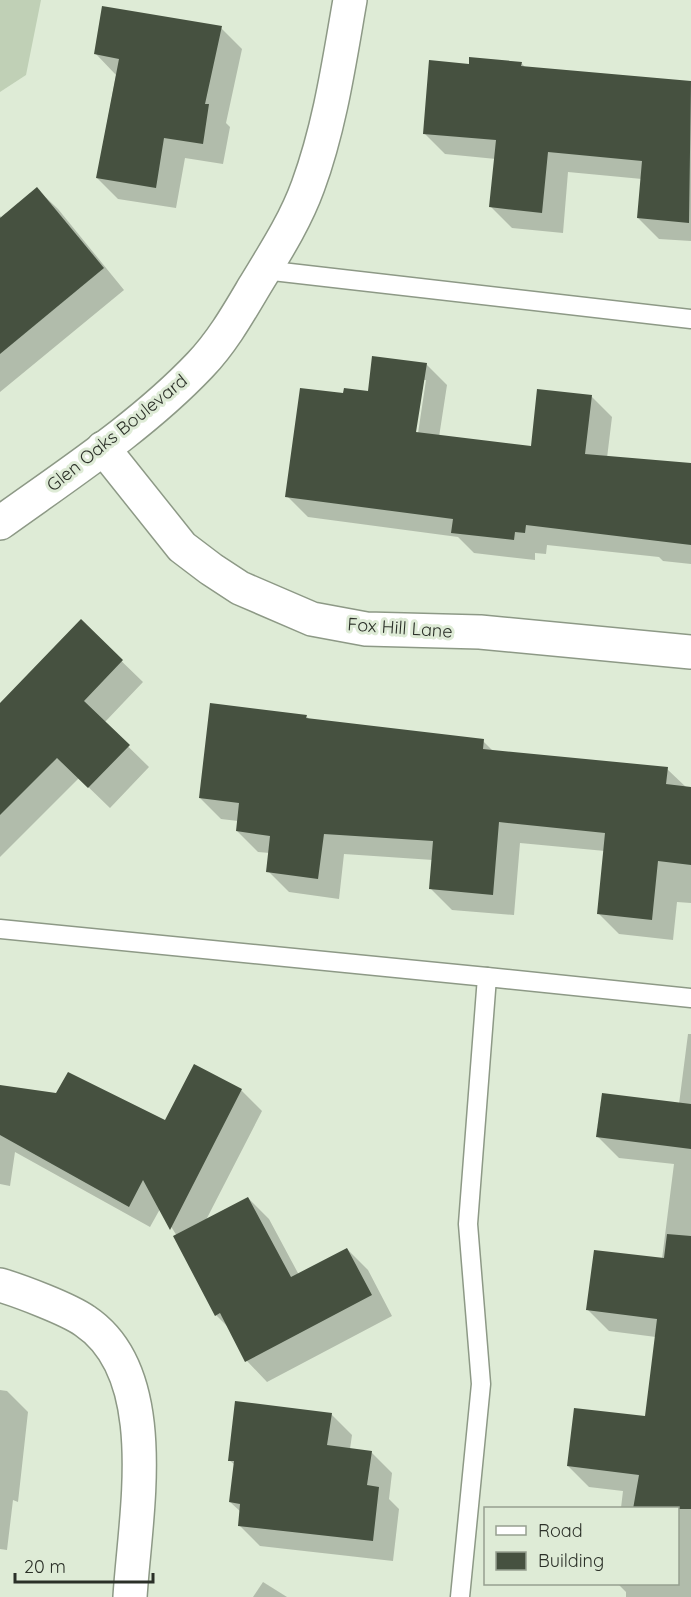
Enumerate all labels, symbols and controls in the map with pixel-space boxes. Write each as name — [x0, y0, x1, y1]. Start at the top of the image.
street label: Glen Oaks Boulevard — [42, 369, 192, 496]
street label: Fox Hill Lane — [347, 612, 453, 643]
legend — [484, 1507, 679, 1585]
text: Road — [538, 1519, 583, 1542]
scale bar — [15, 1546, 153, 1584]
text: Building — [538, 1549, 604, 1572]
text: 20 m — [24, 1555, 66, 1578]

